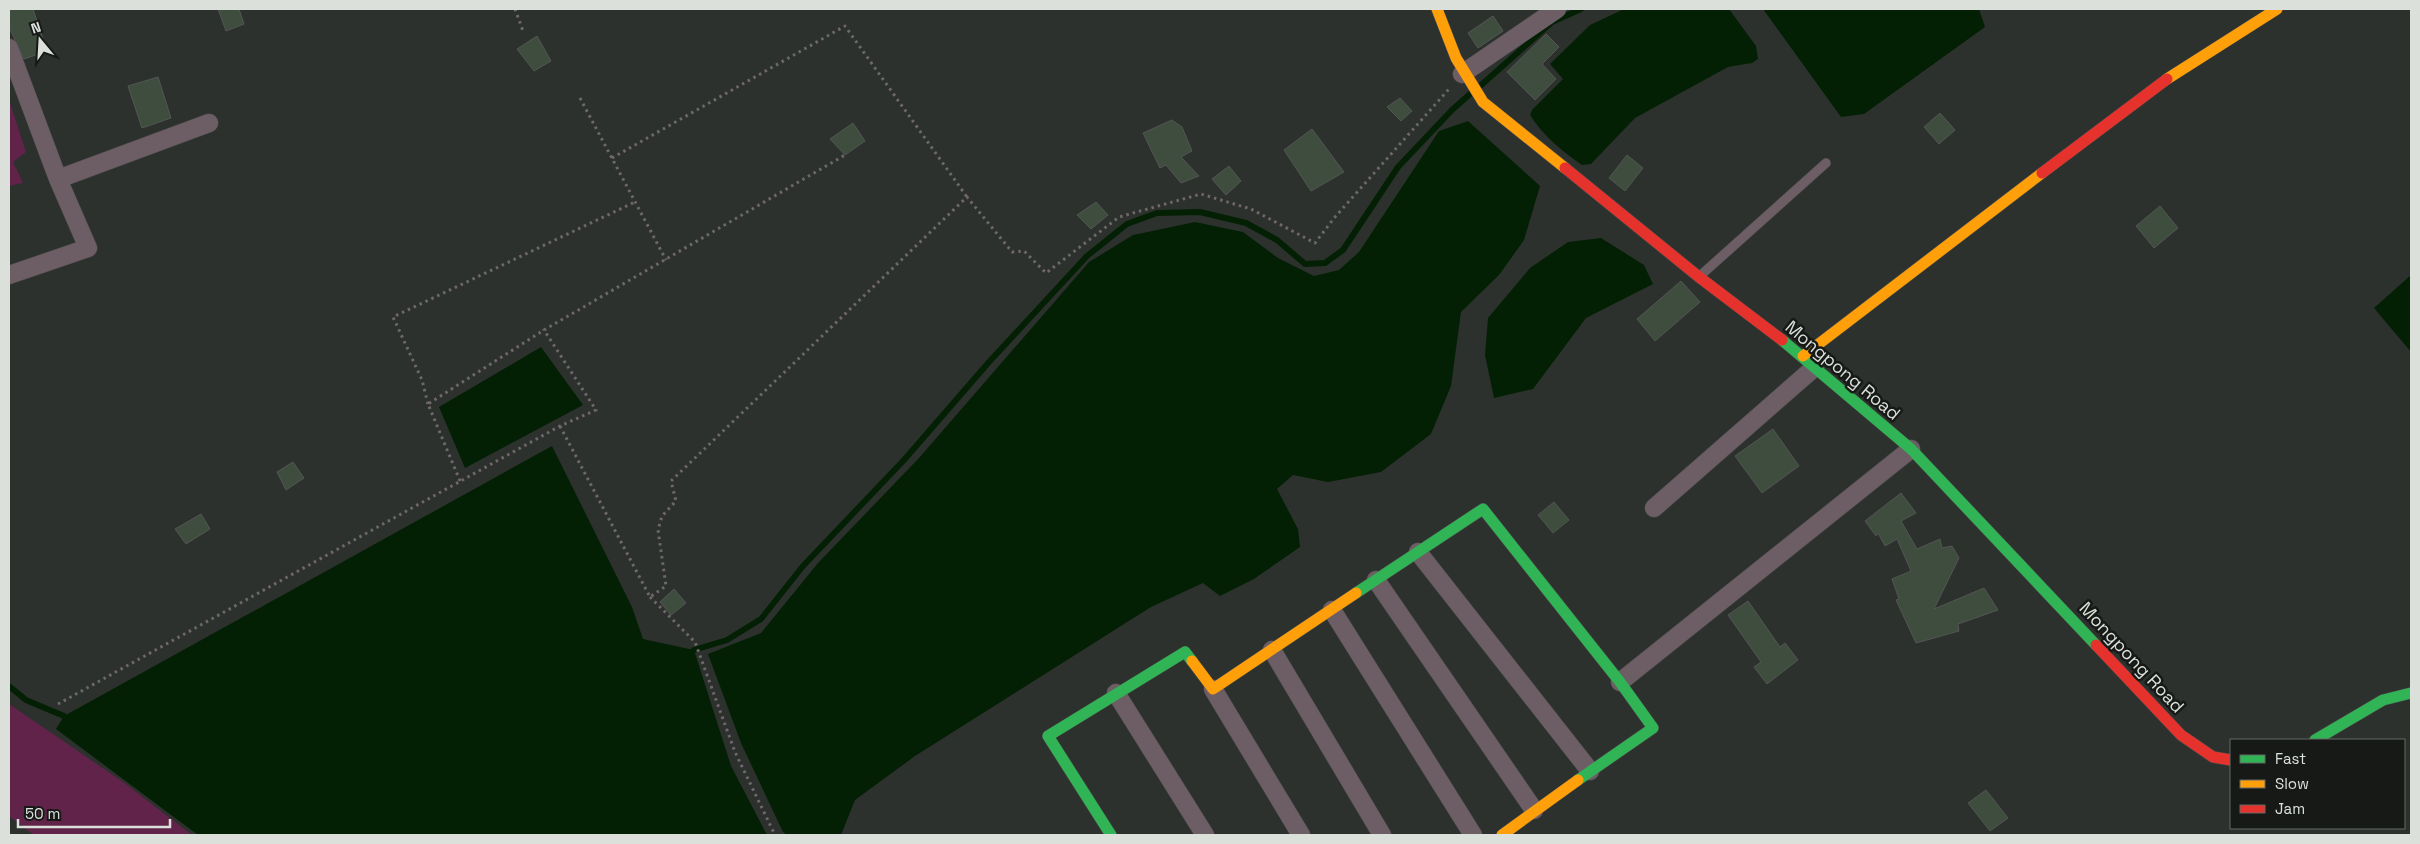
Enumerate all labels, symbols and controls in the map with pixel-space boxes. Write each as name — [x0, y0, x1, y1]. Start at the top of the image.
north arrow — [15, 15, 65, 65]
text: N — [29, 18, 43, 38]
street label: Mongpong Road — [1781, 315, 1905, 425]
street label: Mongpong Road — [2075, 597, 2189, 717]
legend — [2230, 739, 2405, 829]
text: Fast — [2275, 749, 2306, 768]
text: Slow — [2275, 774, 2309, 793]
scale bar — [18, 796, 170, 828]
text: Jam — [2275, 799, 2305, 818]
text: 50 m — [25, 804, 60, 823]

